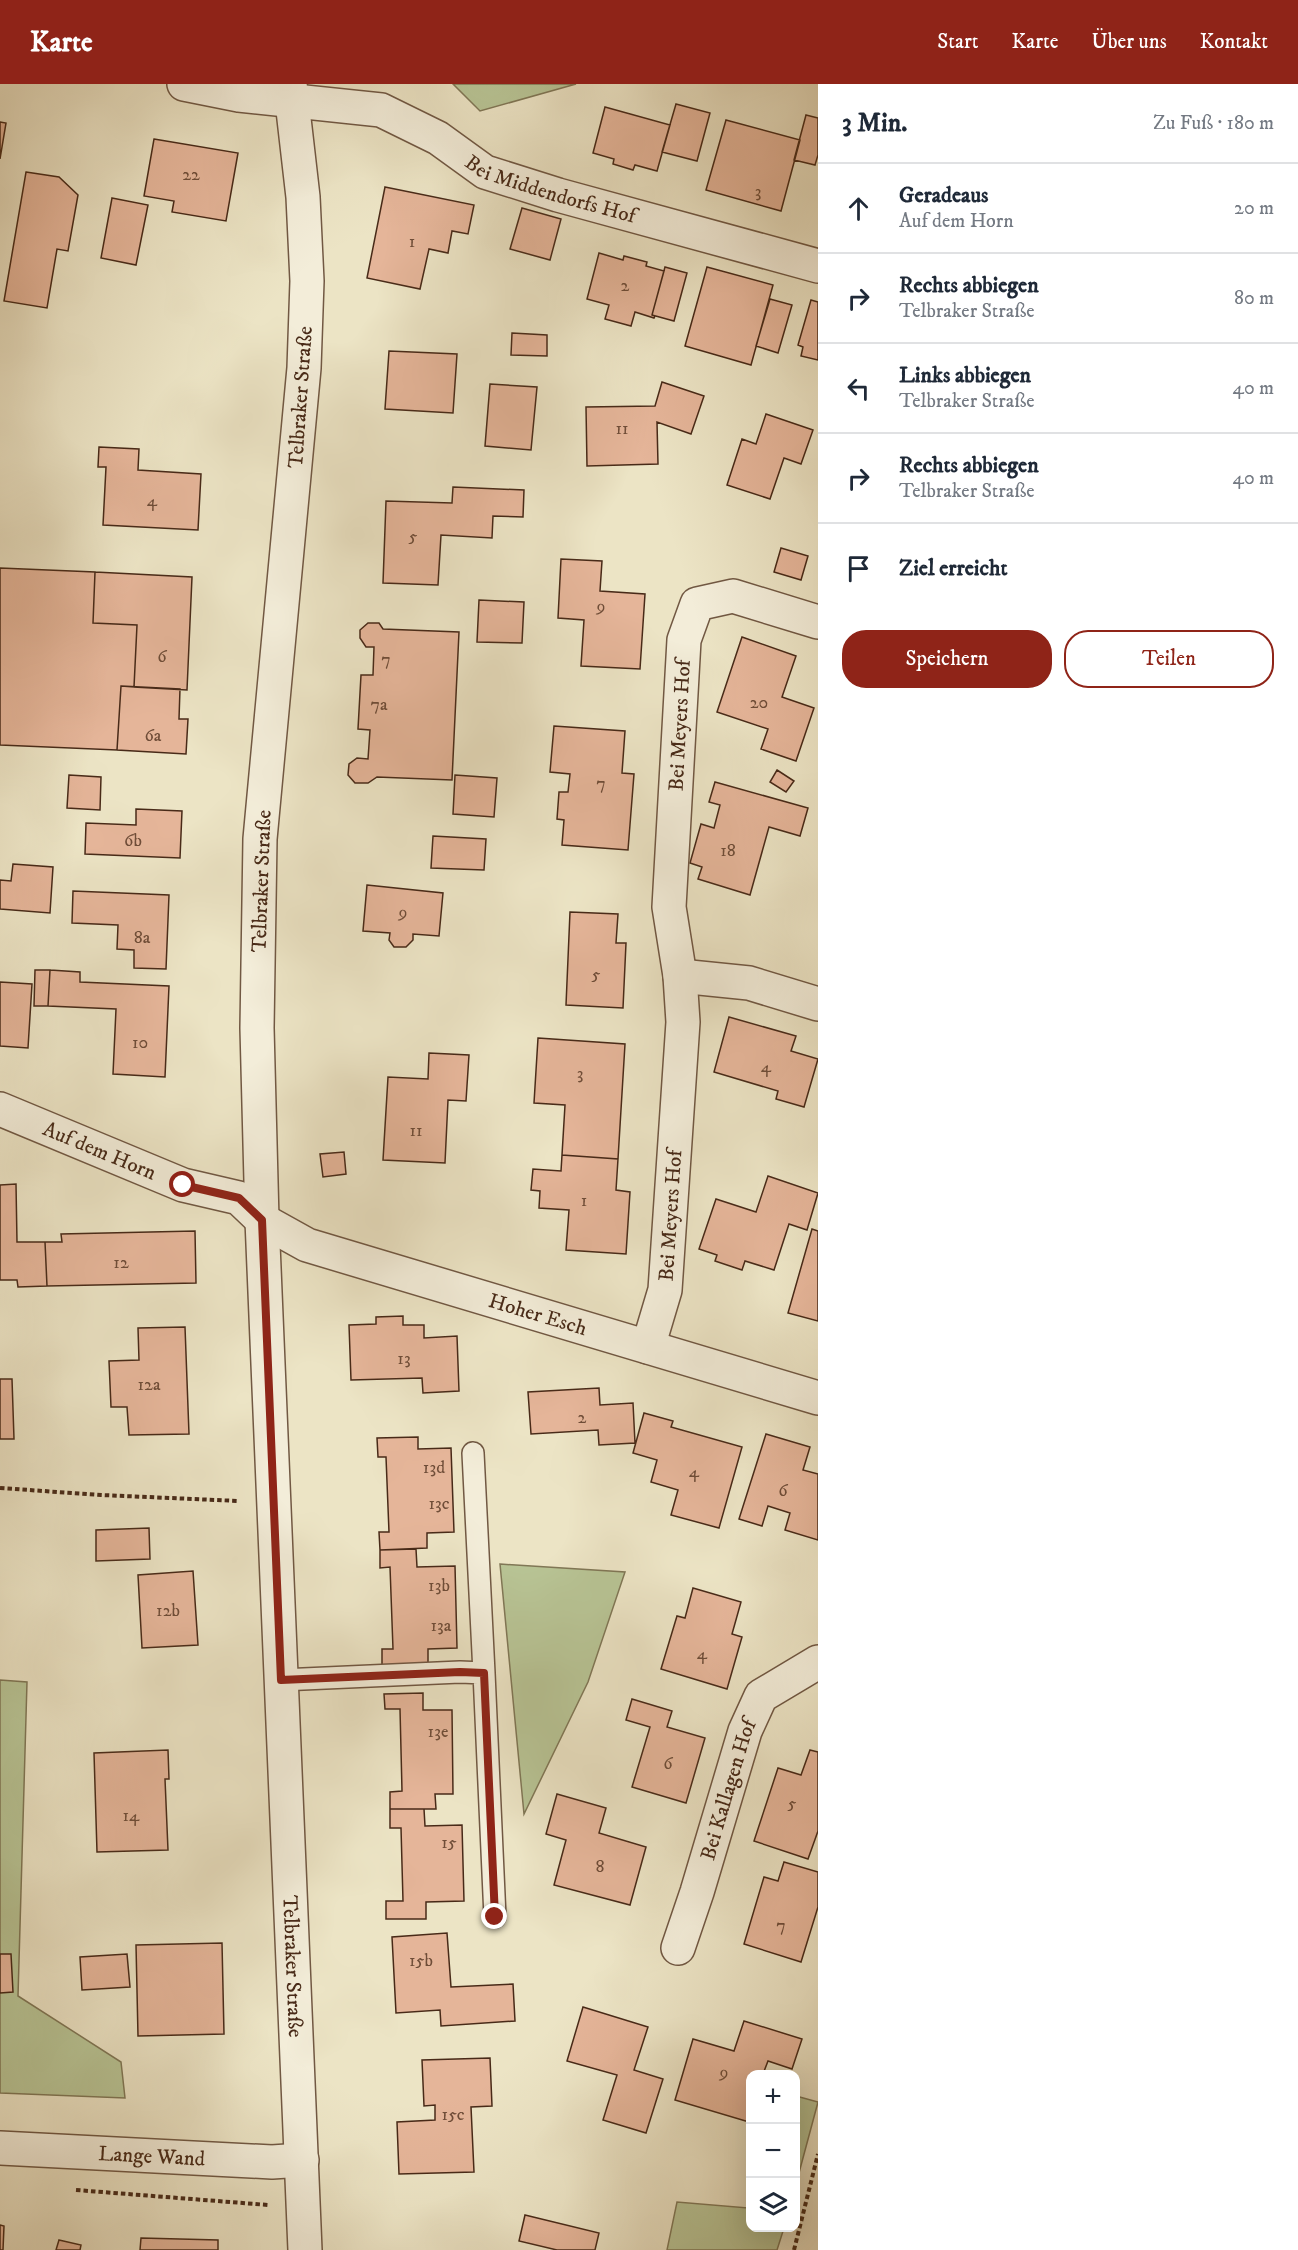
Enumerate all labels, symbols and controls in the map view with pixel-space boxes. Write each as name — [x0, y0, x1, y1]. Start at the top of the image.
text: Karte — [30, 25, 93, 60]
text: Start — [937, 29, 979, 55]
text: Karte — [1012, 29, 1058, 55]
text: Über uns — [1091, 29, 1167, 55]
text: Kontakt — [1200, 29, 1268, 55]
text: 3 Min. — [842, 107, 907, 140]
text: Zu Fuß · 180 m — [1153, 111, 1274, 136]
street label: Bei Middendorfs Hof — [459, 150, 642, 230]
house number: 22 — [182, 164, 200, 186]
house number: 3 — [755, 181, 761, 203]
text: Geradeaus — [899, 182, 988, 209]
icon: ahead — [842, 192, 875, 225]
text: 20 m — [1234, 196, 1274, 221]
text: Auf dem Horn — [899, 209, 1014, 234]
house number: 1 — [409, 231, 415, 253]
text: Rechts abbiegen — [899, 272, 1039, 299]
house number: 2 — [621, 275, 630, 297]
icon: right — [842, 282, 875, 315]
text: 80 m — [1234, 286, 1274, 311]
text: Telbraker Straße — [899, 299, 1035, 324]
street label: Telbraker Straße — [283, 325, 319, 469]
text: Links abbiegen — [899, 362, 1031, 389]
icon: left — [842, 372, 875, 405]
text: 40 m — [1232, 376, 1274, 401]
text: Telbraker Straße — [899, 389, 1035, 414]
house number: 11 — [615, 418, 629, 440]
text: Rechts abbiegen — [899, 452, 1039, 479]
icon: right — [842, 462, 875, 495]
text: 40 m — [1232, 466, 1274, 491]
text: Telbraker Straße — [899, 479, 1035, 504]
house number: 4 — [147, 490, 158, 512]
house number: 5 — [409, 526, 418, 548]
icon: arrive — [842, 552, 875, 585]
text: Ziel erreicht — [899, 555, 1007, 582]
house number: 9 — [596, 596, 605, 618]
button: Speichern — [842, 630, 1052, 688]
button: Teilen — [1064, 630, 1274, 688]
house number: 6 — [157, 646, 167, 668]
house number: 7 — [381, 649, 391, 671]
street label: Bei Meyers Hof — [664, 656, 697, 792]
house number: 20 — [750, 692, 768, 714]
house number: 7a — [370, 694, 388, 716]
house number: 6a — [144, 725, 162, 747]
house number: 7 — [596, 773, 606, 795]
street label: Telbraker Straße — [247, 809, 277, 953]
house number: 6b — [124, 830, 142, 852]
house number: 18 — [720, 840, 736, 862]
house number: 9 — [398, 902, 407, 924]
house number: 8a — [134, 927, 151, 949]
house number: 5 — [592, 964, 601, 986]
house number: 10 — [132, 1032, 148, 1054]
house number: 4 — [761, 1056, 772, 1078]
house number: 3 — [577, 1063, 583, 1085]
street label: Auf dem Horn — [39, 1116, 160, 1186]
house number: 11 — [409, 1120, 423, 1142]
street label: Bei Meyers Hof — [654, 1146, 689, 1282]
route start — [169, 1171, 195, 1197]
house number: 1 — [581, 1190, 587, 1212]
house number: 12 — [113, 1252, 129, 1274]
street label: Hoher Esch — [485, 1288, 590, 1342]
house number: 13 — [397, 1348, 411, 1370]
house number: 12a — [137, 1374, 161, 1396]
house number: 2 — [578, 1407, 587, 1429]
house number: 13d — [423, 1457, 445, 1479]
house number: 4 — [689, 1461, 700, 1483]
house number: 6 — [778, 1480, 788, 1502]
house number: 13c — [428, 1493, 450, 1515]
house number: 13b — [428, 1575, 450, 1597]
house number: 12b — [156, 1600, 180, 1622]
house number: 13a — [431, 1615, 452, 1637]
house number: 4 — [697, 1643, 708, 1665]
street label: Bei Kallagen Hof — [695, 1712, 764, 1863]
house number: 13e — [428, 1721, 448, 1743]
house number: 6 — [663, 1753, 673, 1775]
house number: 5 — [788, 1793, 797, 1815]
house number: 14 — [123, 1805, 140, 1827]
house number: 15 — [441, 1832, 457, 1854]
house number: 8 — [595, 1856, 605, 1878]
street label: Telbraker Straße — [276, 1895, 308, 2038]
route end — [481, 1903, 507, 1929]
house number: 7 — [776, 1915, 786, 1937]
house number: 15b — [409, 1950, 433, 1972]
house number: 9 — [719, 2062, 728, 2084]
map controls — [746, 2070, 800, 2232]
button: + — [746, 2070, 800, 2124]
house number: 15c — [441, 2104, 465, 2126]
button: − — [746, 2124, 800, 2178]
street label: Lange Wand — [98, 2141, 206, 2173]
button: layers — [746, 2178, 800, 2232]

